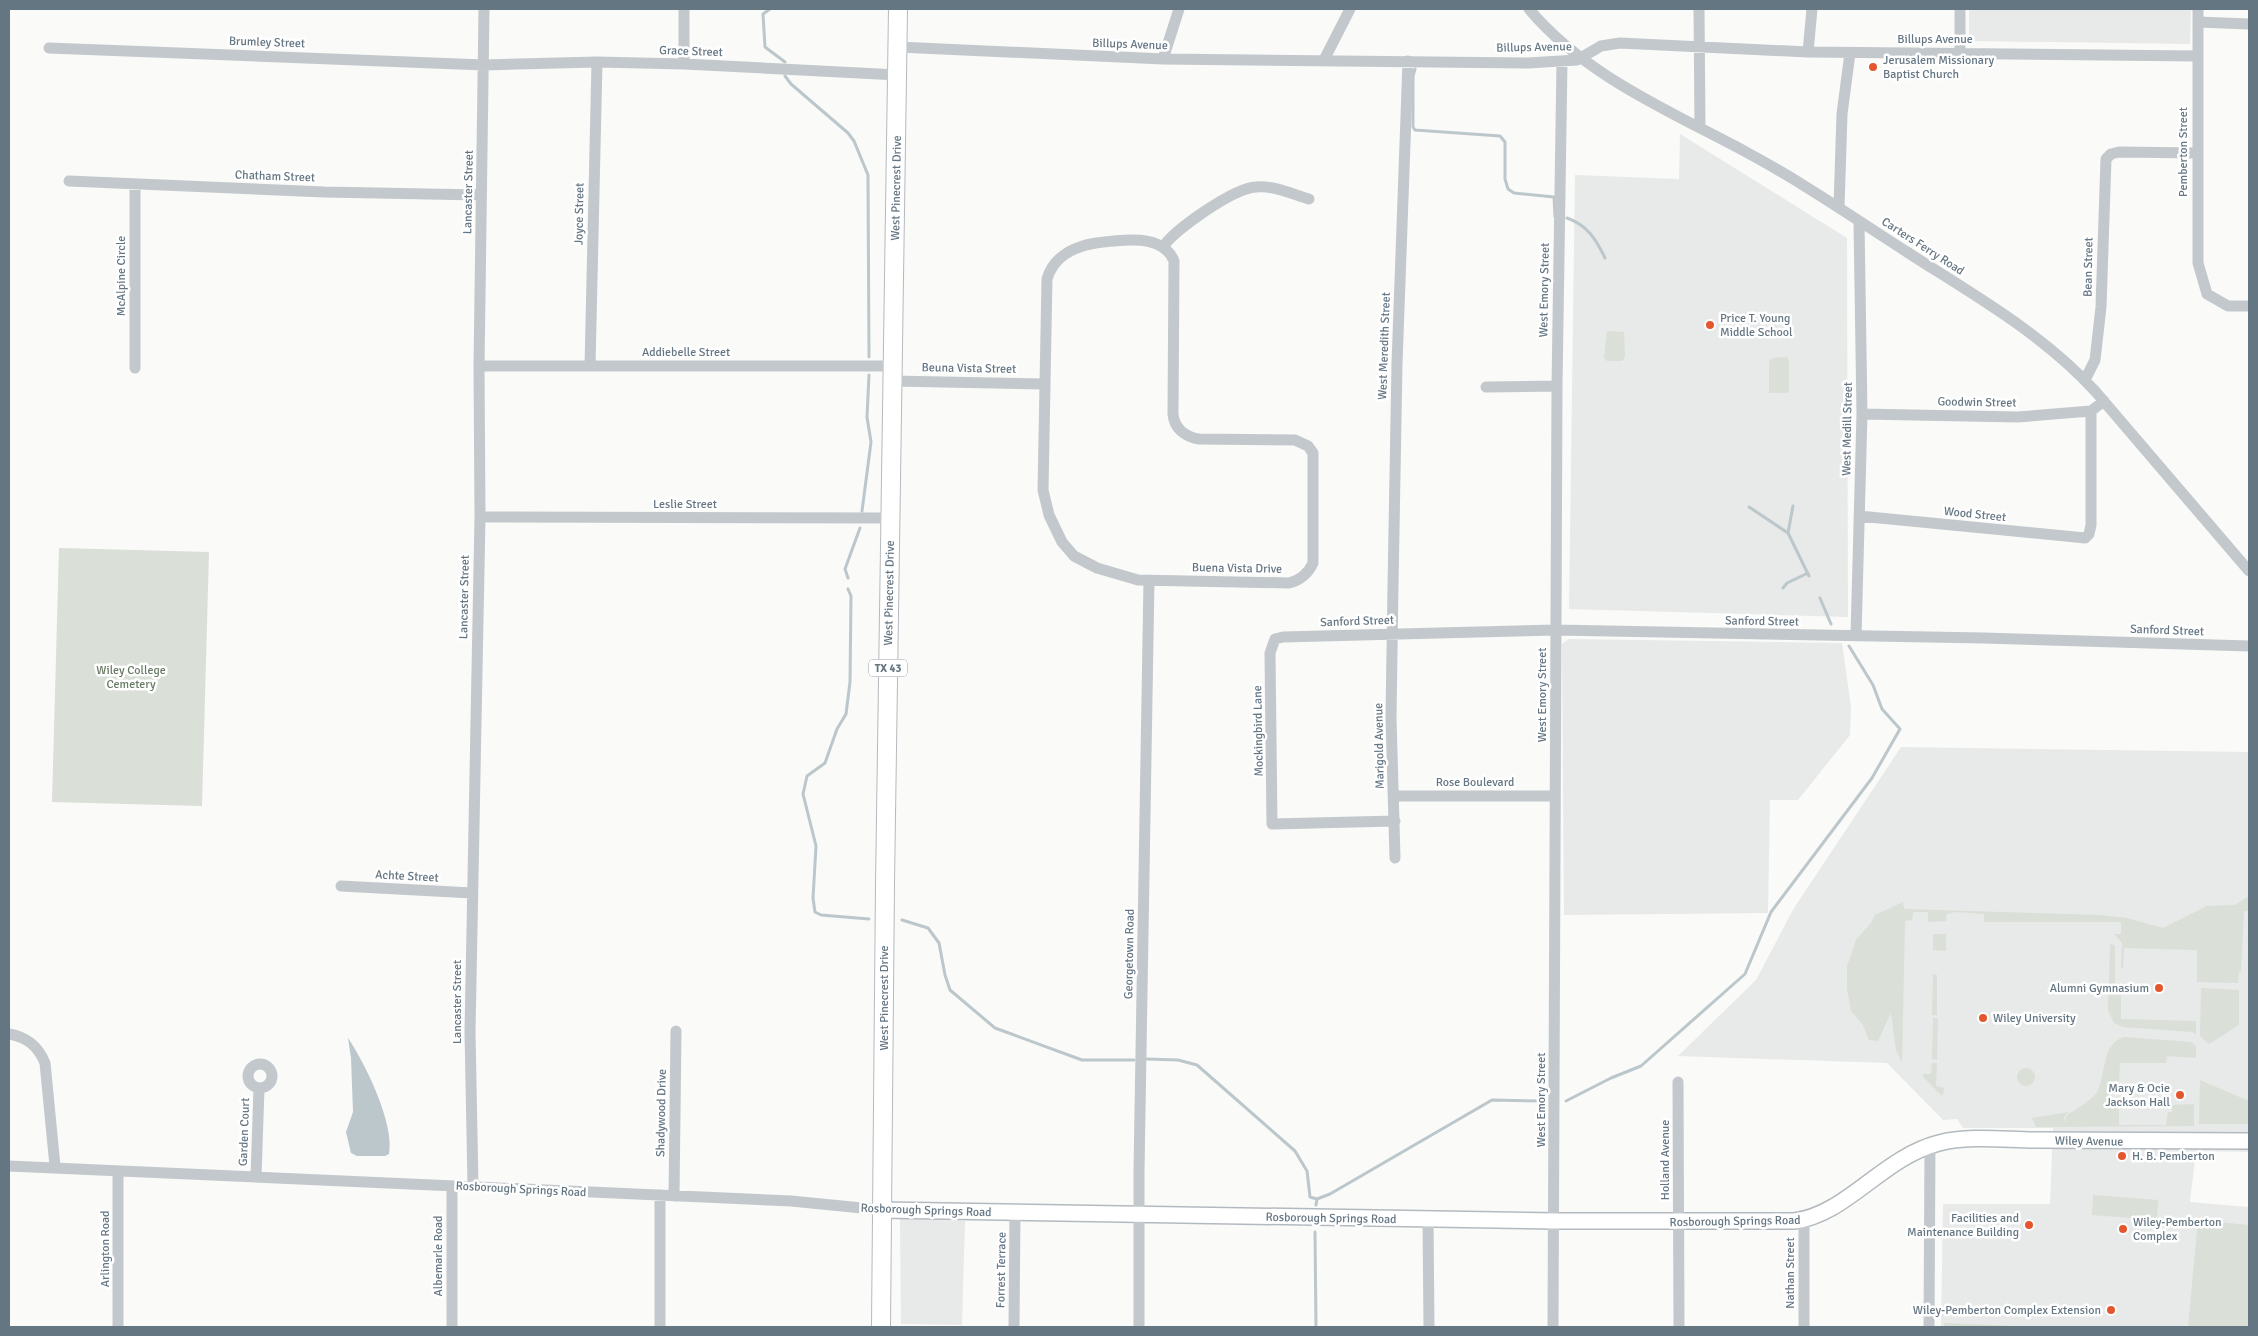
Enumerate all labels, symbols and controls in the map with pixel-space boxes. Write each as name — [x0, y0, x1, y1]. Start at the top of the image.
street label: Billups Avenue — [1897, 32, 1973, 47]
street label: Brumley Street — [229, 34, 305, 51]
street label: Billups Avenue — [1092, 36, 1168, 53]
street label: Billups Avenue — [1496, 39, 1572, 56]
street label: Grace Street — [659, 43, 723, 60]
place label: Jerusalem Missionary Baptist Church — [1883, 53, 1995, 82]
marker: Jerusalem Missionary Baptist Church — [1867, 61, 1879, 73]
street label: Pemberton Street — [2176, 107, 2191, 197]
street label: West Pinecrest Drive — [888, 135, 905, 241]
street label: Lancaster Street — [460, 150, 477, 234]
street label: Chatham Street — [235, 168, 315, 185]
street label: Joyce Street — [571, 183, 588, 245]
street label: Carters Ferry Road — [1879, 214, 1967, 279]
street label: McAlpine Circle — [114, 236, 129, 316]
street label: Bean Street — [2080, 237, 2097, 297]
street label: West Emory Street — [1536, 243, 1553, 337]
street label: West Meredith Street — [1375, 292, 1394, 400]
place label: Price T. Young Middle School — [1720, 311, 1793, 340]
marker: Price T. Young Middle School — [1704, 319, 1716, 331]
street label: Addiebelle Street — [642, 345, 730, 360]
street label: Beuna Vista Street — [922, 360, 1016, 377]
street label: West Medill Street — [1839, 382, 1856, 476]
street label: Goodwin Street — [1937, 394, 2017, 411]
street label: Leslie Street — [653, 497, 717, 512]
street label: Wood Street — [1943, 504, 2007, 525]
street label: West Pinecrest Drive — [881, 540, 898, 646]
street label: Lancaster Street — [456, 555, 473, 639]
street label: Buena Vista Drive — [1192, 560, 1282, 577]
street label: Sanford Street — [1320, 613, 1394, 630]
street label: Sanford Street — [1725, 613, 1799, 630]
street label: Sanford Street — [2130, 622, 2204, 639]
street label: West Emory Street — [1535, 648, 1550, 742]
road number: TX 43 — [869, 660, 907, 676]
park label: Wiley College Cemetery — [96, 663, 166, 692]
street label: Mockingbird Lane — [1250, 685, 1267, 777]
street label: Marigold Avenue — [1371, 703, 1388, 789]
street label: Rose Boulevard — [1436, 775, 1514, 790]
street label: Achte Street — [375, 867, 439, 886]
street label: Georgetown Road — [1121, 909, 1138, 999]
street label: West Pinecrest Drive — [877, 945, 892, 1051]
street label: Lancaster Street — [450, 960, 465, 1044]
place label: Alumni Gymnasium — [2050, 981, 2149, 996]
marker: Alumni Gymnasium — [2153, 982, 2165, 994]
place label: Wiley University — [1993, 1011, 2076, 1026]
marker: Wiley University — [1977, 1012, 1989, 1024]
street label: West Emory Street — [1534, 1053, 1549, 1147]
street label: Shadywood Drive — [653, 1069, 670, 1157]
place label: Mary & Ocie Jackson Hall — [2105, 1081, 2170, 1110]
marker: Mary & Ocie Jackson Hall — [2174, 1089, 2186, 1101]
street label: Garden Court — [236, 1098, 253, 1167]
street label: Holland Avenue — [1658, 1120, 1673, 1200]
street label: Wiley Avenue — [2055, 1133, 2123, 1150]
place label: H. B. Pemberton — [2132, 1149, 2215, 1164]
marker: H. B. Pemberton — [2116, 1150, 2128, 1162]
street label: Rosborough Springs Road — [455, 1179, 587, 1200]
street label: Rosborough Springs Road — [860, 1201, 992, 1220]
street label: Rosborough Springs Road — [1265, 1210, 1397, 1227]
street label: Arlington Road — [98, 1211, 113, 1287]
place label: Facilities and Maintenance Building — [1907, 1211, 2019, 1240]
street label: Rosborough Springs Road — [1669, 1213, 1801, 1230]
place label: Wiley-Pemberton Complex — [2133, 1215, 2221, 1244]
street label: Albemarle Road — [431, 1216, 446, 1296]
marker: Facilities and Maintenance Building — [2023, 1219, 2035, 1231]
marker: Wiley-Pemberton Complex — [2117, 1223, 2129, 1235]
street label: Forrest Terrace — [993, 1232, 1010, 1308]
street label: Nathan Street — [1783, 1237, 1798, 1309]
place label: Wiley-Pemberton Complex Extension — [1913, 1303, 2101, 1318]
marker: Wiley-Pemberton Complex Extension — [2105, 1304, 2117, 1316]

